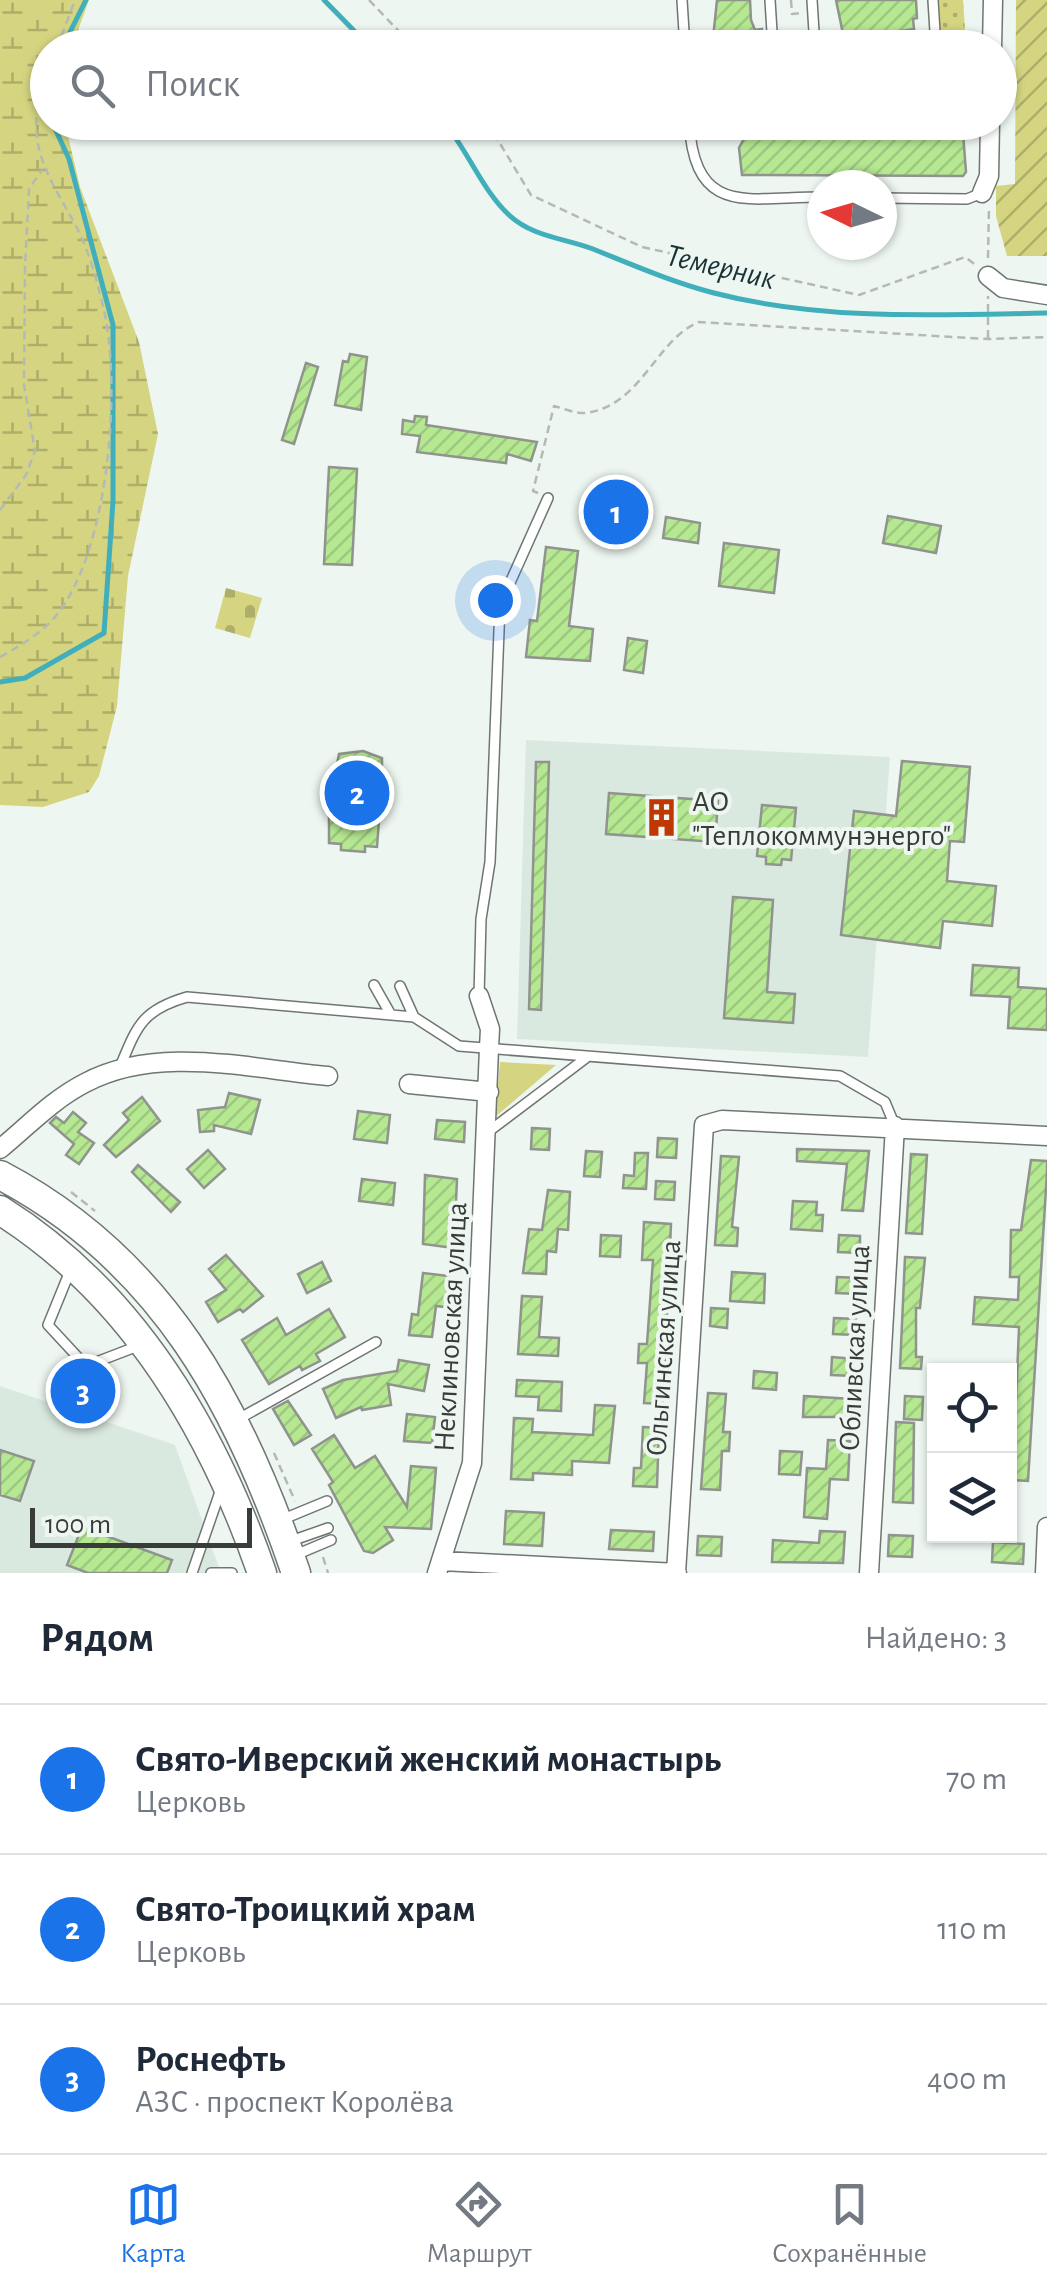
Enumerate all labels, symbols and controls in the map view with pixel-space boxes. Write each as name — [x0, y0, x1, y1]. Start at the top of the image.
search box — [30, 30, 1017, 140]
icon: search — [65, 58, 120, 113]
text: Поиск — [145, 66, 240, 104]
north arrow — [807, 170, 897, 260]
water label: Темерник — [663, 239, 779, 296]
pin: 1 — [584, 474, 648, 550]
your location — [470, 575, 521, 626]
pin: 2 — [324, 756, 390, 830]
place label: АО "Теплокоммунэнерго" — [692, 787, 951, 851]
building icon: АО "Теплокоммунэнерго" — [641, 797, 683, 839]
street label: Неклиновская улица — [429, 1201, 473, 1453]
street label: Ольгинская улица — [641, 1239, 687, 1457]
street label: Обливская улица — [835, 1244, 875, 1452]
pin: 3 — [51, 1354, 116, 1428]
map controls — [927, 1363, 1017, 1543]
button: locate — [927, 1363, 1017, 1453]
button: layers — [927, 1453, 1017, 1543]
scale bar — [30, 1503, 252, 1548]
text: 100 m — [45, 1511, 111, 1539]
text: Рядом — [40, 1617, 154, 1659]
text: Найдено: 3 — [864, 1622, 1007, 1654]
text: Свято-Иверский женский монастырь — [135, 1741, 721, 1779]
text: 1 — [67, 1763, 78, 1795]
text: 70 m — [946, 1763, 1007, 1795]
text: Церковь — [135, 1786, 245, 1818]
text: Свято-Троицкий храм — [135, 1891, 476, 1929]
text: 2 — [65, 1913, 80, 1945]
text: 110 m — [937, 1913, 1007, 1945]
text: Церковь — [135, 1936, 245, 1968]
text: Роснефть — [135, 2041, 285, 2079]
text: 3 — [66, 2063, 79, 2095]
text: 400 m — [927, 2063, 1007, 2095]
text: АЗС · проспект Королёва — [135, 2086, 454, 2118]
tab: Карта — [120, 2177, 186, 2271]
tab: Маршрут — [426, 2177, 532, 2271]
tab: Сохранённые — [772, 2177, 927, 2271]

